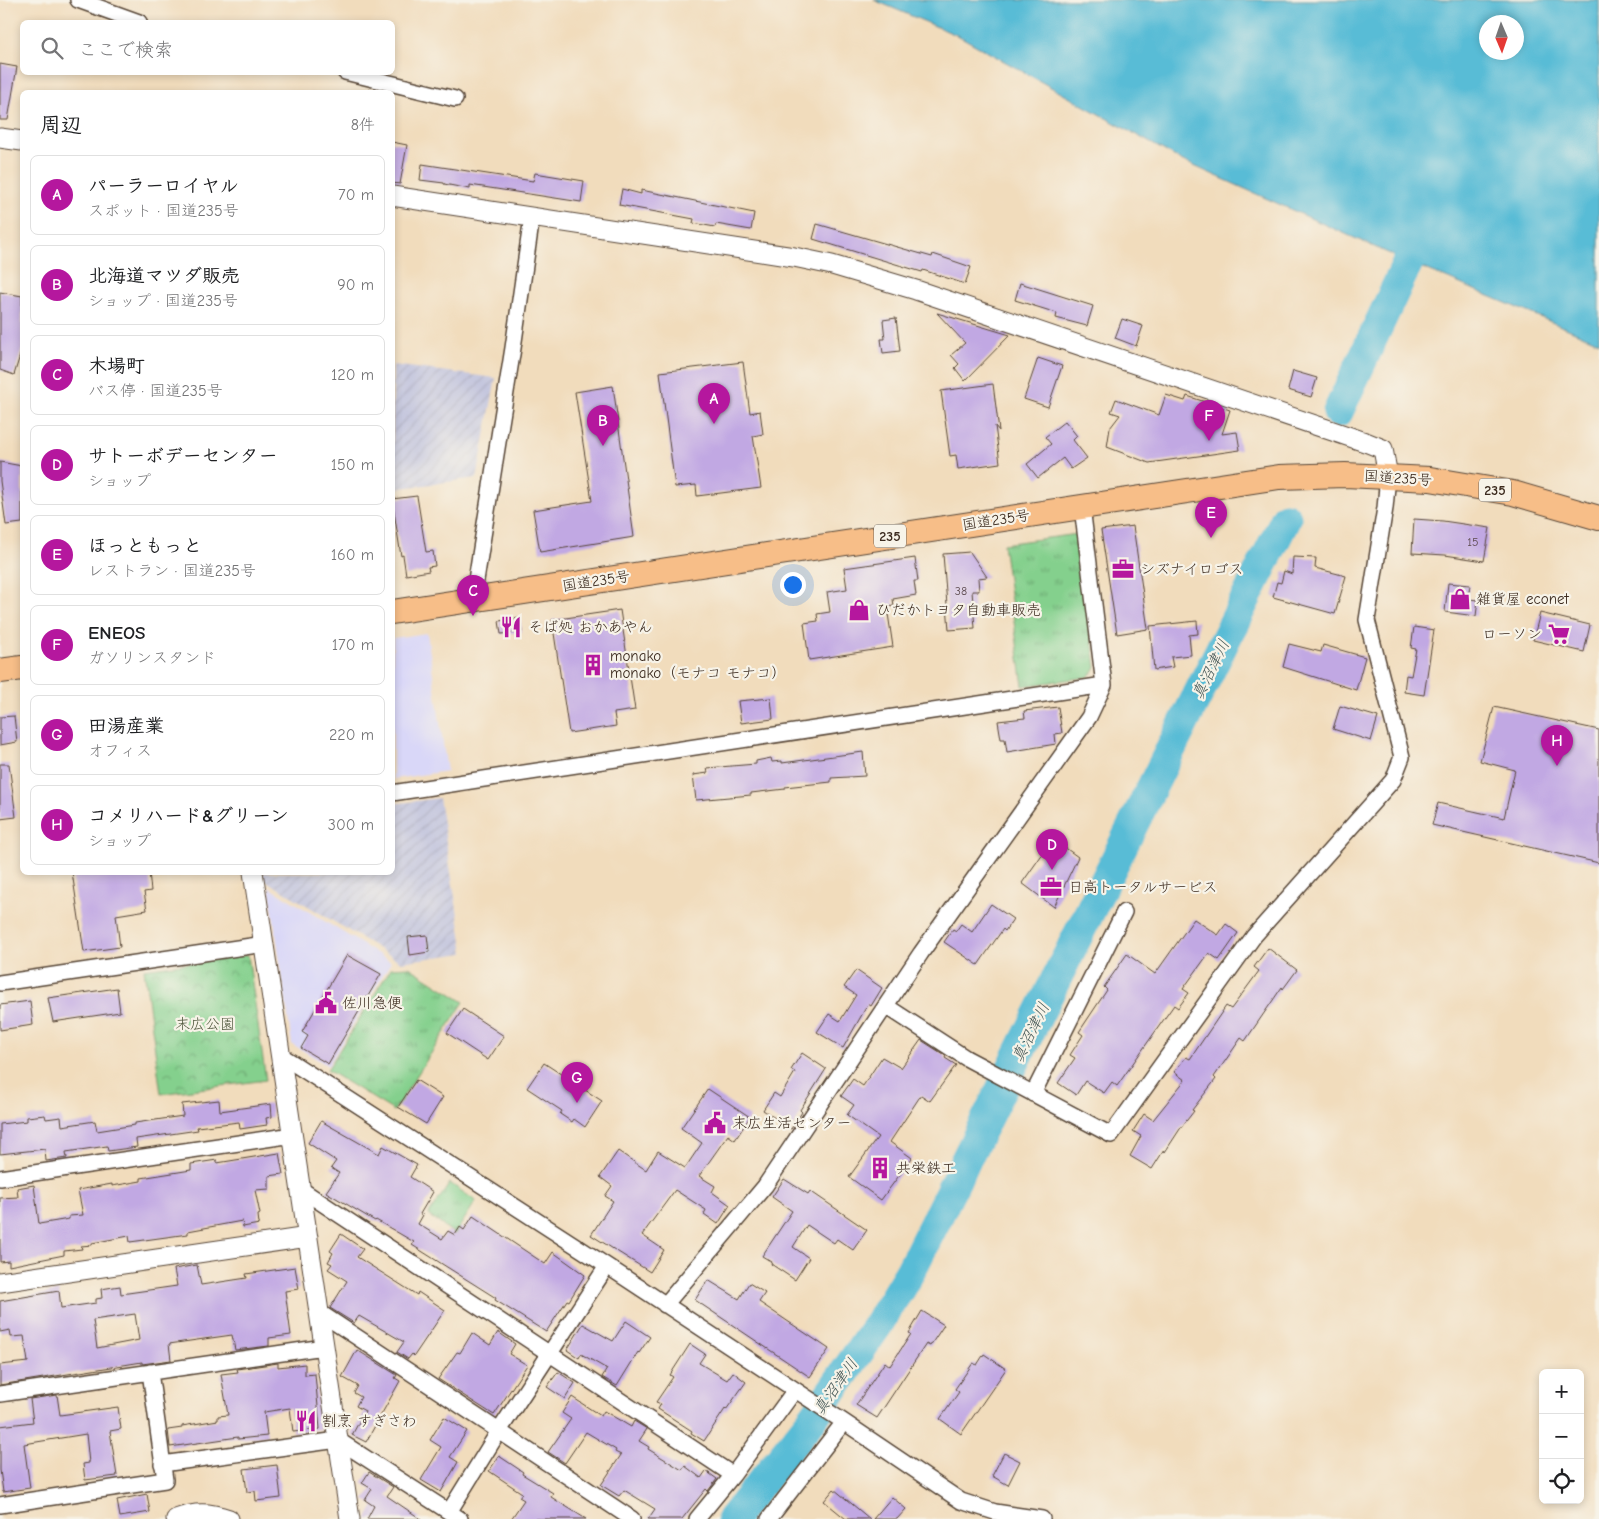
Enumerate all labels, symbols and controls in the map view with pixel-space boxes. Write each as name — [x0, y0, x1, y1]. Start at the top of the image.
north arrow — [1479, 15, 1524, 60]
search box — [20, 20, 395, 75]
icon: search — [38, 34, 66, 62]
text: ここで検索 — [78, 39, 173, 61]
text: 周辺 — [40, 113, 82, 137]
text: 8件 — [351, 116, 375, 134]
text: パーラーロイヤル — [88, 175, 239, 197]
text: A — [53, 186, 61, 204]
text: 70 m — [338, 186, 374, 204]
text: スポット · 国道235号 — [88, 202, 239, 220]
text: 北海道マツダ販売 — [88, 265, 240, 287]
text: B — [52, 276, 62, 294]
text: 90 m — [337, 276, 374, 294]
text: ショップ · 国道235号 — [88, 292, 238, 310]
text: 木場町 — [88, 355, 145, 377]
text: C — [52, 366, 62, 384]
text: 120 m — [331, 366, 374, 384]
text: バス停 · 国道235号 — [88, 382, 223, 400]
pin: A — [698, 383, 730, 424]
pin: F — [1193, 400, 1225, 441]
pin: B — [587, 405, 619, 446]
text: サトーボデーセンター — [88, 445, 278, 467]
text: D — [52, 456, 62, 474]
text: 150 m — [331, 456, 374, 474]
street label: 国道235号 — [1363, 467, 1433, 489]
text: ショップ — [88, 472, 151, 490]
road number: 235 — [1479, 478, 1511, 502]
pin: E — [1195, 497, 1227, 538]
street label: 国道235号 — [961, 506, 1031, 534]
road number: 235 — [874, 524, 906, 548]
text: ほっともっと — [88, 535, 202, 557]
house number: 15 — [1467, 535, 1479, 549]
text: E — [52, 546, 62, 564]
text: 160 m — [331, 546, 374, 564]
office icon: シズナイロゴス — [1110, 556, 1136, 582]
place label: シズナイロゴス — [1140, 560, 1244, 578]
text: レストラン · 国道235号 — [88, 562, 256, 580]
street label: 国道235号 — [561, 567, 631, 595]
your location — [780, 572, 806, 598]
pin: C — [457, 575, 489, 616]
house number: 38 — [955, 584, 967, 598]
shop icon: 雑貨屋 econet — [1447, 586, 1473, 612]
place label: 雑貨屋 econet — [1476, 590, 1570, 608]
shop icon: ひだかトヨタ自動車販売 — [846, 597, 872, 623]
place label: ひだかトヨタ自動車販売 — [876, 601, 1041, 619]
restaurant icon: そば処 おかあやん — [498, 614, 524, 640]
place label: そば処 おかあやん — [528, 618, 653, 636]
supermarket icon: ローソン — [1546, 621, 1572, 647]
text: ENEOS — [88, 622, 145, 644]
place label: ローソン — [1482, 625, 1542, 643]
text: F — [52, 636, 62, 654]
text: 170 m — [332, 636, 374, 654]
water label: 真沼津川 — [1189, 637, 1233, 702]
place label: monako monako（モナコ モナコ） — [610, 647, 786, 682]
text: ガソリンスタンド — [88, 649, 216, 667]
building icon: monako monako（モナコ モナコ） — [580, 652, 606, 678]
text: 田湯産業 — [88, 715, 164, 737]
pin: H — [1541, 725, 1573, 766]
text: G — [51, 726, 63, 744]
text: 220 m — [329, 726, 374, 744]
text: オフィス — [88, 742, 152, 760]
text: コメリハード&グリーン — [88, 805, 289, 827]
text: H — [51, 816, 63, 834]
text: 300 m — [328, 816, 374, 834]
pin: D — [1036, 829, 1068, 870]
text: ショップ — [88, 832, 151, 850]
office icon: 日高トータルサービス — [1038, 874, 1064, 900]
place label: 日高トータルサービス — [1068, 878, 1217, 896]
public building icon: 佐川急便 — [313, 990, 339, 1016]
place label: 佐川急便 — [342, 994, 403, 1012]
water label: 真沼津川 — [1009, 1000, 1053, 1065]
park label: 末広公園 — [175, 1015, 235, 1033]
pin: G — [561, 1062, 593, 1103]
public building icon: 末広生活センター — [702, 1110, 728, 1136]
place label: 末広生活センター — [732, 1114, 851, 1132]
building icon: 共栄鉄工 — [867, 1155, 893, 1181]
place label: 共栄鉄工 — [896, 1159, 956, 1177]
water label: 真沼津川 — [810, 1355, 862, 1418]
map controls — [1539, 1369, 1584, 1504]
button: + — [1539, 1369, 1584, 1414]
restaurant icon: 割烹 すぎさわ — [293, 1408, 319, 1434]
place label: 割烹 すぎさわ — [322, 1412, 417, 1430]
button: − — [1539, 1414, 1584, 1459]
button: locate — [1539, 1459, 1584, 1504]

